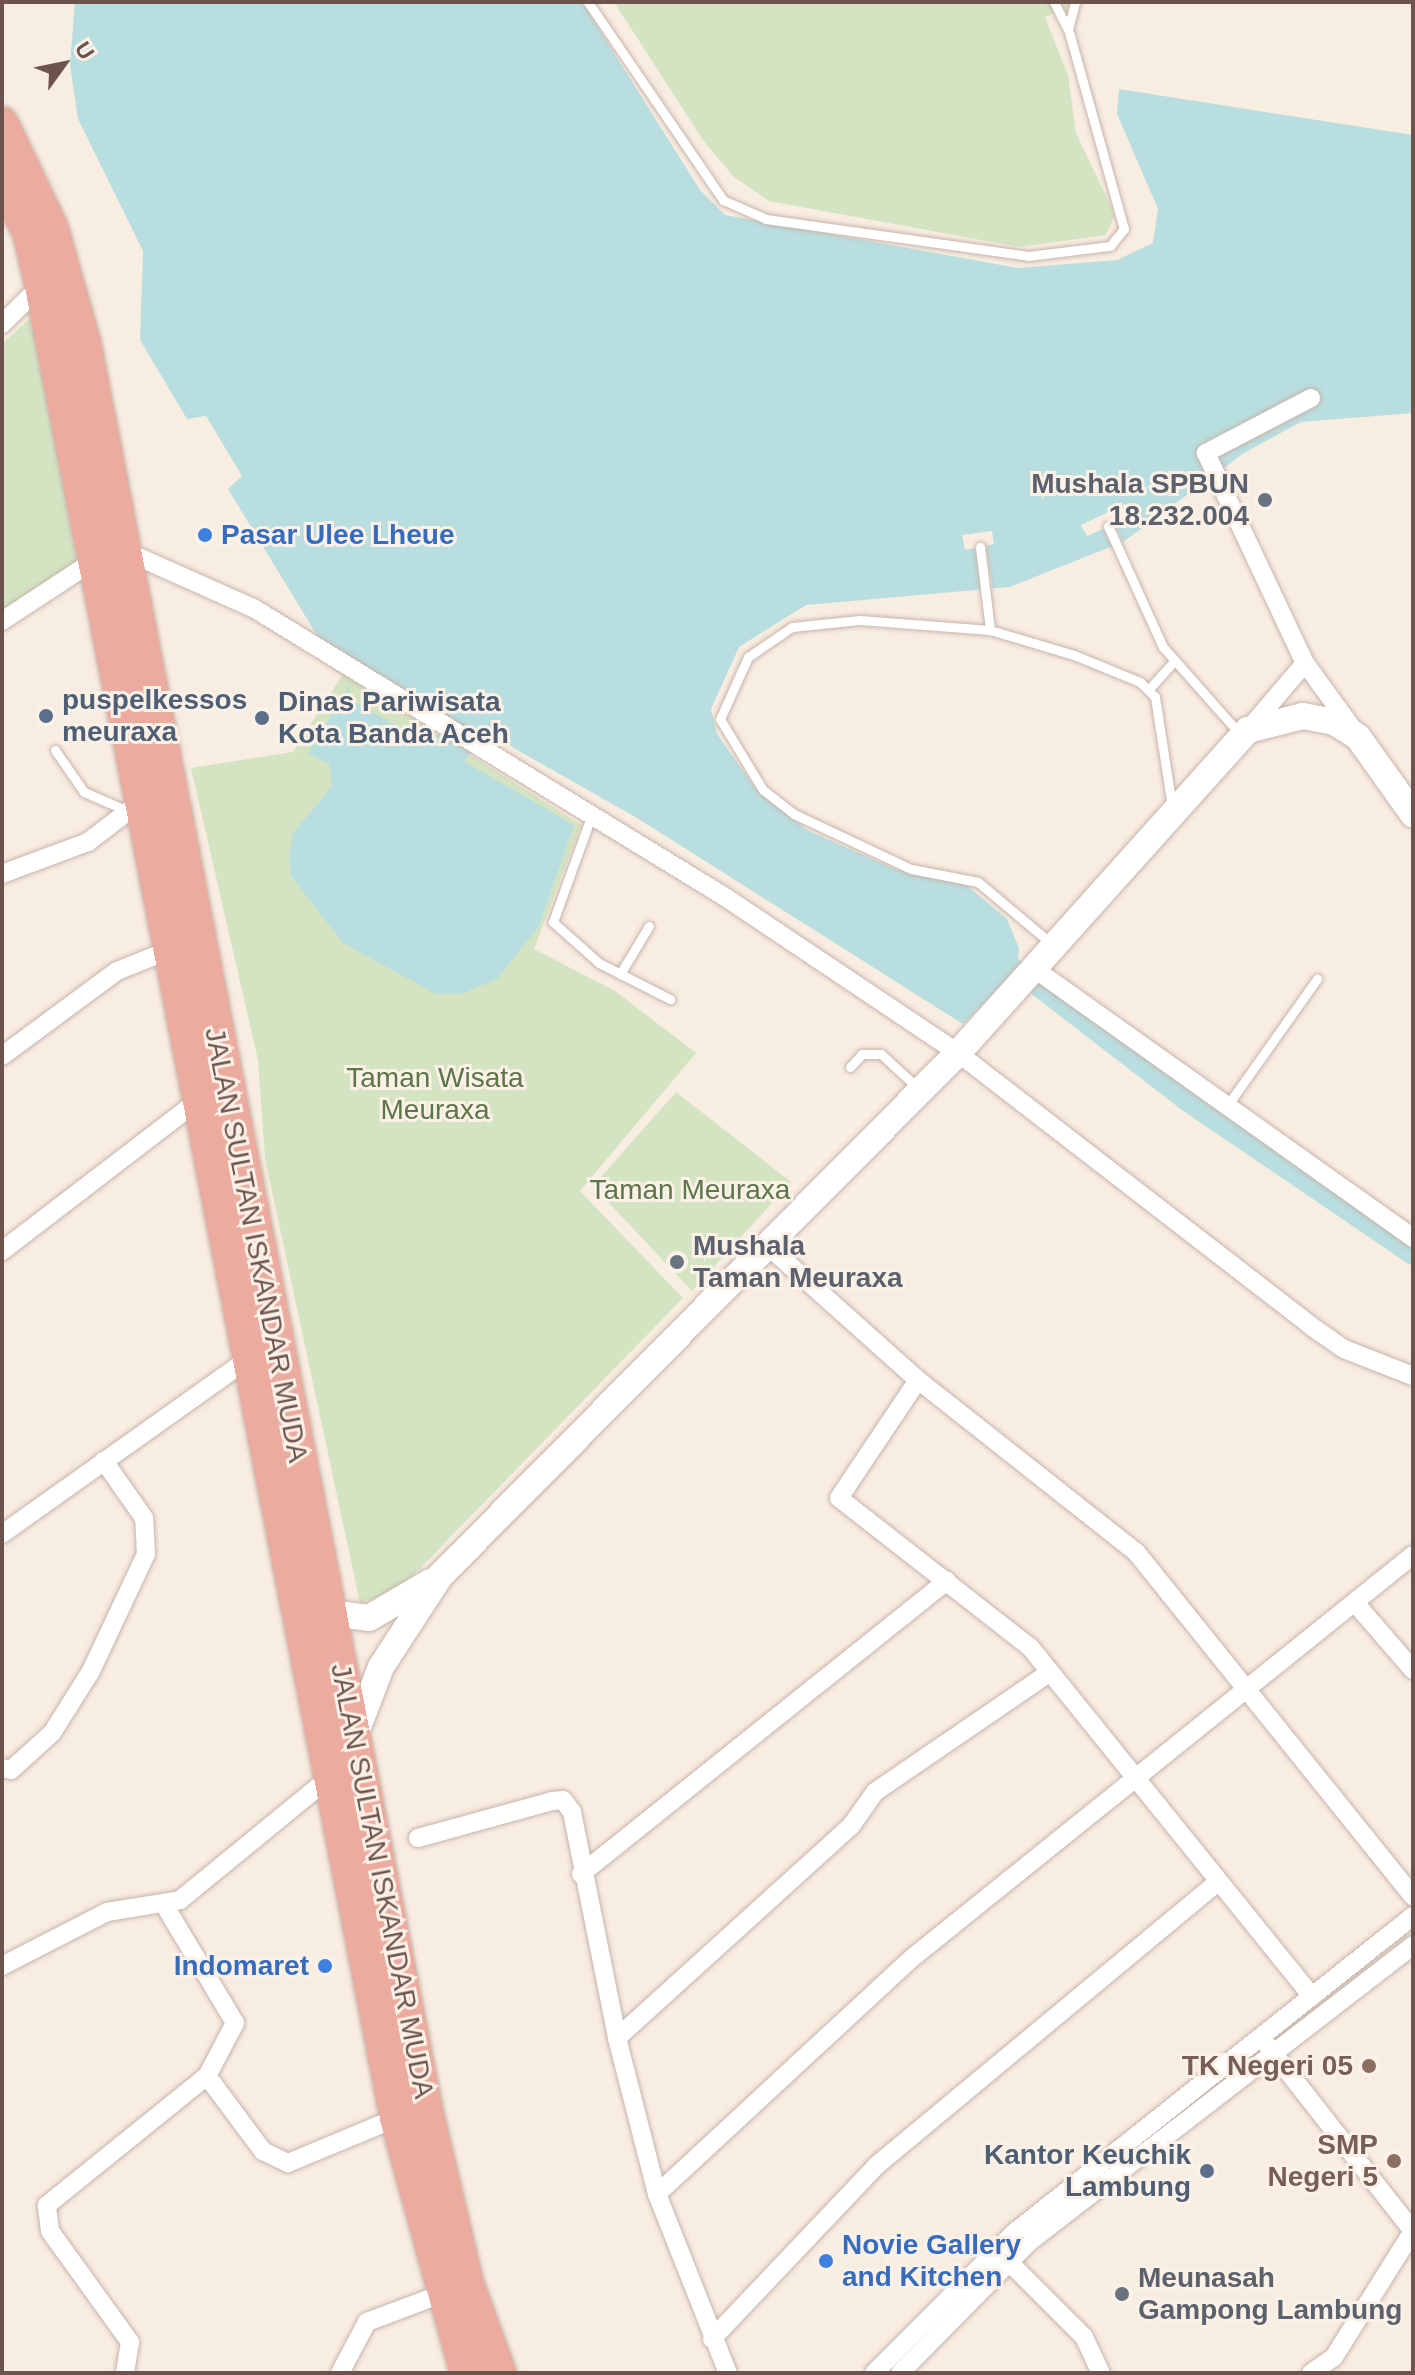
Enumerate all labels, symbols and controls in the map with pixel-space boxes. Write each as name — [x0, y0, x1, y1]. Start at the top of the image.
north arrow — [24, 24, 104, 104]
text: U — [70, 37, 99, 64]
place label: Mushala SPBUN 18.232.004 — [1031, 467, 1249, 533]
marker: Mushala SPBUN 18.232.004 — [1256, 491, 1274, 509]
place label: Pasar Ulee Lheue — [221, 518, 454, 552]
marker: Pasar Ulee Lheue — [196, 526, 214, 544]
place label: puspelkessos meuraxa — [62, 683, 247, 749]
place label: Dinas Pariwisata Kota Banda Aceh — [278, 685, 510, 751]
marker: puspelkessos meuraxa — [37, 707, 55, 725]
marker: Dinas Pariwisata Kota Banda Aceh — [253, 709, 271, 727]
street label: JALAN SULTAN ISKANDAR MUDA — [197, 1025, 315, 1465]
park label: Taman Wisata Meuraxa — [346, 1061, 524, 1127]
park label: Taman Meuraxa — [590, 1173, 790, 1207]
place label: Mushala Taman Meuraxa — [693, 1229, 903, 1295]
marker: Mushala Taman Meuraxa — [668, 1253, 686, 1271]
street label: JALAN SULTAN ISKANDAR MUDA — [323, 1661, 441, 2101]
place label: Indomaret — [174, 1949, 309, 1983]
marker: Indomaret — [316, 1957, 334, 1975]
place label: TK Negeri 05 — [1182, 2049, 1353, 2083]
marker: TK Negeri 05 — [1360, 2057, 1378, 2075]
place label: SMP Negeri 5 — [1268, 2128, 1378, 2194]
place label: Kantor Keuchik Lambung — [984, 2138, 1191, 2204]
marker: SMP Negeri 5 — [1385, 2152, 1403, 2170]
marker: Kantor Keuchik Lambung — [1198, 2162, 1216, 2180]
place label: Novie Gallery and Kitchen — [842, 2228, 1021, 2294]
marker: Novie Gallery and Kitchen — [817, 2252, 835, 2270]
place label: Meunasah Gampong Lambung — [1138, 2261, 1402, 2327]
marker: Meunasah Gampong Lambung — [1113, 2285, 1131, 2303]

